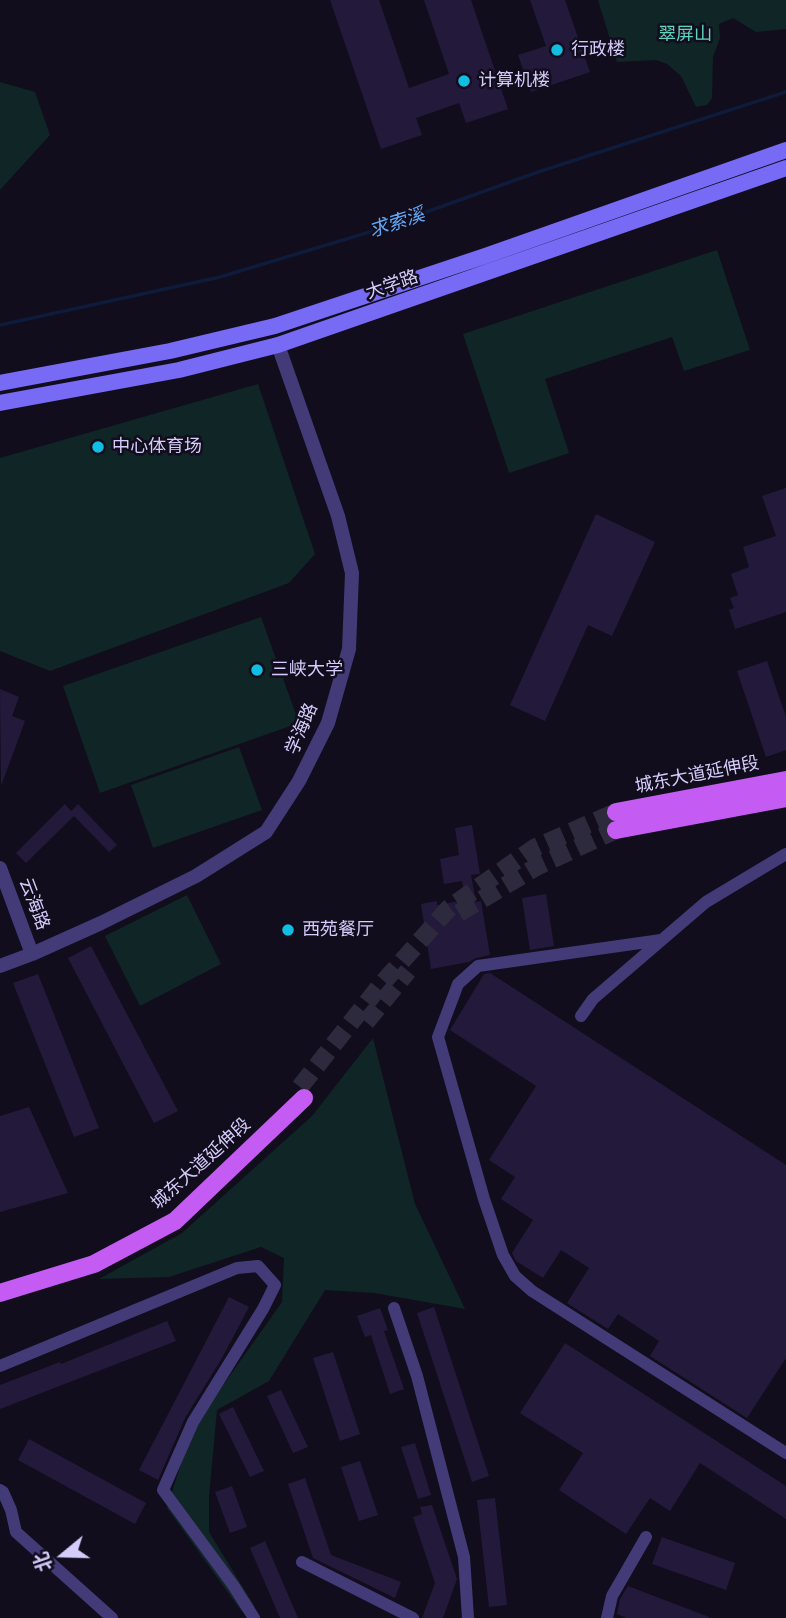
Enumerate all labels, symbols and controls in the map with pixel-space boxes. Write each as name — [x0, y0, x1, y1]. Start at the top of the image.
park label: 翠屏山 — [658, 24, 712, 46]
place label: 行政楼 — [571, 39, 625, 61]
marker: 行政楼 — [549, 42, 565, 58]
place label: 计算机楼 — [478, 70, 550, 92]
marker: 计算机楼 — [456, 73, 472, 89]
water label: 求索溪 — [366, 203, 428, 243]
street label: 大学路 — [363, 266, 421, 304]
place label: 中心体育场 — [112, 436, 202, 458]
marker: 中心体育场 — [90, 439, 106, 455]
place label: 三峡大学 — [271, 659, 343, 681]
marker: 三峡大学 — [249, 662, 265, 678]
street label: 学海路 — [282, 700, 322, 758]
street label: 城东大道延伸段 — [633, 752, 761, 798]
street label: 云海路 — [14, 875, 54, 933]
place label: 西苑餐厅 — [302, 919, 374, 941]
marker: 西苑餐厅 — [280, 922, 296, 938]
street label: 城东大道延伸段 — [147, 1114, 255, 1214]
north arrow — [28, 1520, 98, 1590]
text: 北 — [29, 1549, 57, 1575]

